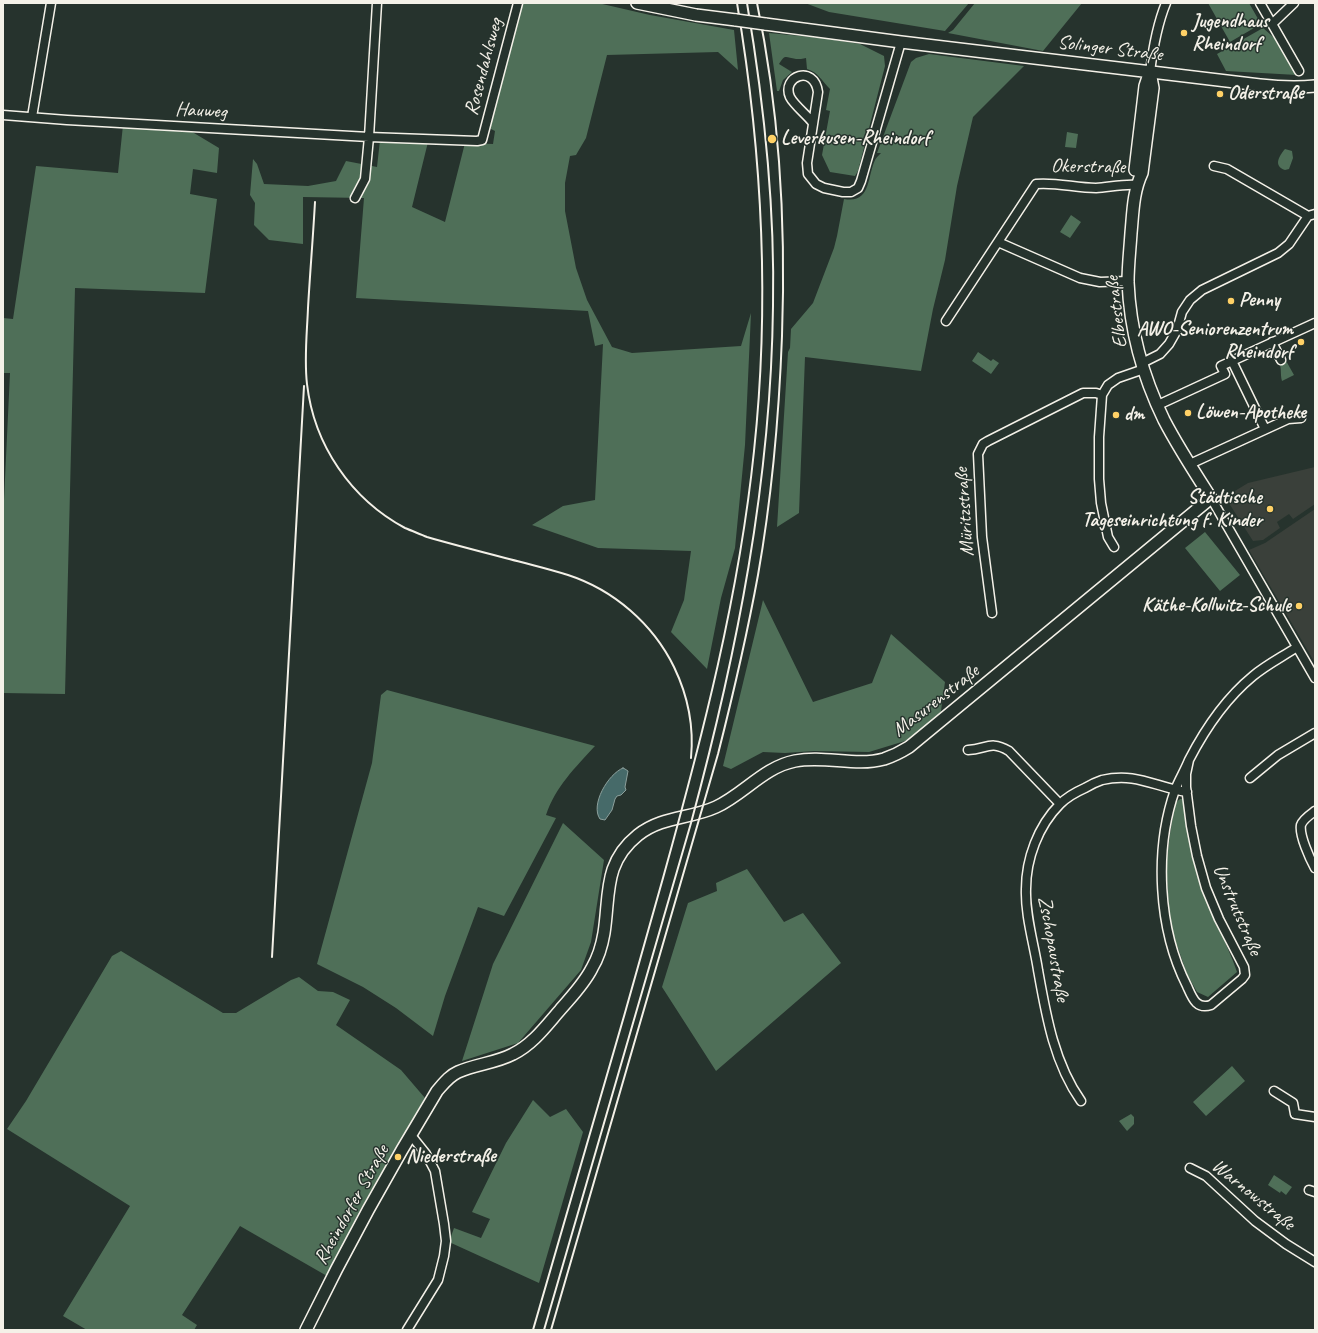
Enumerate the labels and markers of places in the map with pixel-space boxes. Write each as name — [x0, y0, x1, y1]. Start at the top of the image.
place label: Jugendhaus Rheindorf — [1192, 10, 1269, 57]
marker: Jugendhaus Rheindorf — [1179, 28, 1189, 38]
place label: Oderstraße — [1228, 82, 1304, 106]
marker: Oderstraße — [1215, 89, 1225, 99]
place label: Leverkusen-Rheindorf — [781, 127, 930, 151]
marker: Leverkusen-Rheindorf — [766, 133, 778, 145]
place label: Penny — [1239, 289, 1280, 313]
marker: Penny — [1226, 296, 1236, 306]
place label: AWO-Seniorenzentrum Rheindorf — [1137, 318, 1293, 365]
marker: AWO-Seniorenzentrum Rheindorf — [1296, 337, 1306, 347]
place label: Löwen-Apotheke — [1196, 401, 1306, 425]
place label: dm — [1124, 403, 1144, 427]
marker: Löwen-Apotheke — [1183, 408, 1193, 418]
marker: dm — [1111, 410, 1121, 420]
place label: Städtische Tageseinrichtung f. Kinder — [1082, 486, 1262, 533]
marker: Städtische Tageseinrichtung f. Kinder — [1265, 504, 1275, 514]
place label: Käthe-Kollwitz-Schule — [1142, 594, 1291, 618]
marker: Käthe-Kollwitz-Schule — [1294, 601, 1304, 611]
place label: Niederstraße — [406, 1145, 496, 1169]
marker: Niederstraße — [393, 1152, 403, 1162]

